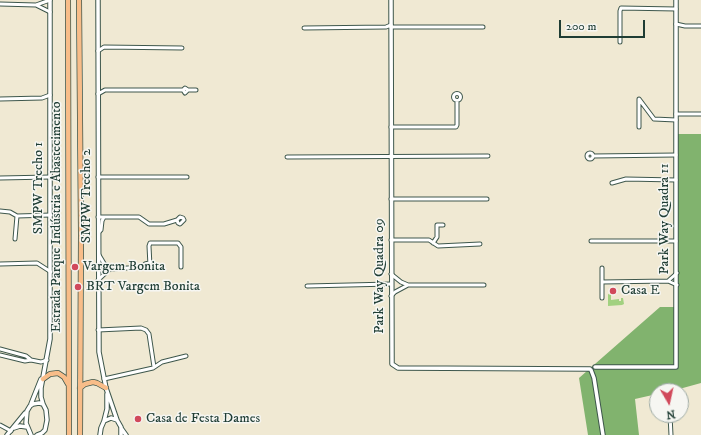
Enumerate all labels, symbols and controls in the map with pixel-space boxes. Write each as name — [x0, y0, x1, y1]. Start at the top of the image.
scale bar — [561, 12, 647, 38]
text: 200 m — [566, 19, 596, 34]
street label: Estrada Parque Indústria e Abastecimento — [49, 101, 65, 333]
street label: SMPW Trecho 1 — [31, 142, 47, 234]
street label: SMPW Trecho 2 — [79, 149, 95, 243]
street label: Park Way Quadra 11 — [657, 163, 673, 275]
street label: Park Way Quadra 09 — [372, 218, 388, 334]
place label: Vargem Bonita — [83, 259, 165, 275]
marker: Vargem Bonita — [70, 262, 80, 272]
place label: BRT Vargem Bonita — [86, 279, 200, 295]
marker: BRT Vargem Bonita — [73, 282, 83, 292]
place label: Casa E — [621, 283, 660, 299]
marker: Casa E — [608, 286, 618, 296]
north arrow — [649, 383, 689, 423]
text: N — [665, 406, 676, 421]
place label: Casa de Festa Dames — [146, 411, 260, 427]
marker: Casa de Festa Dames — [133, 414, 143, 424]

